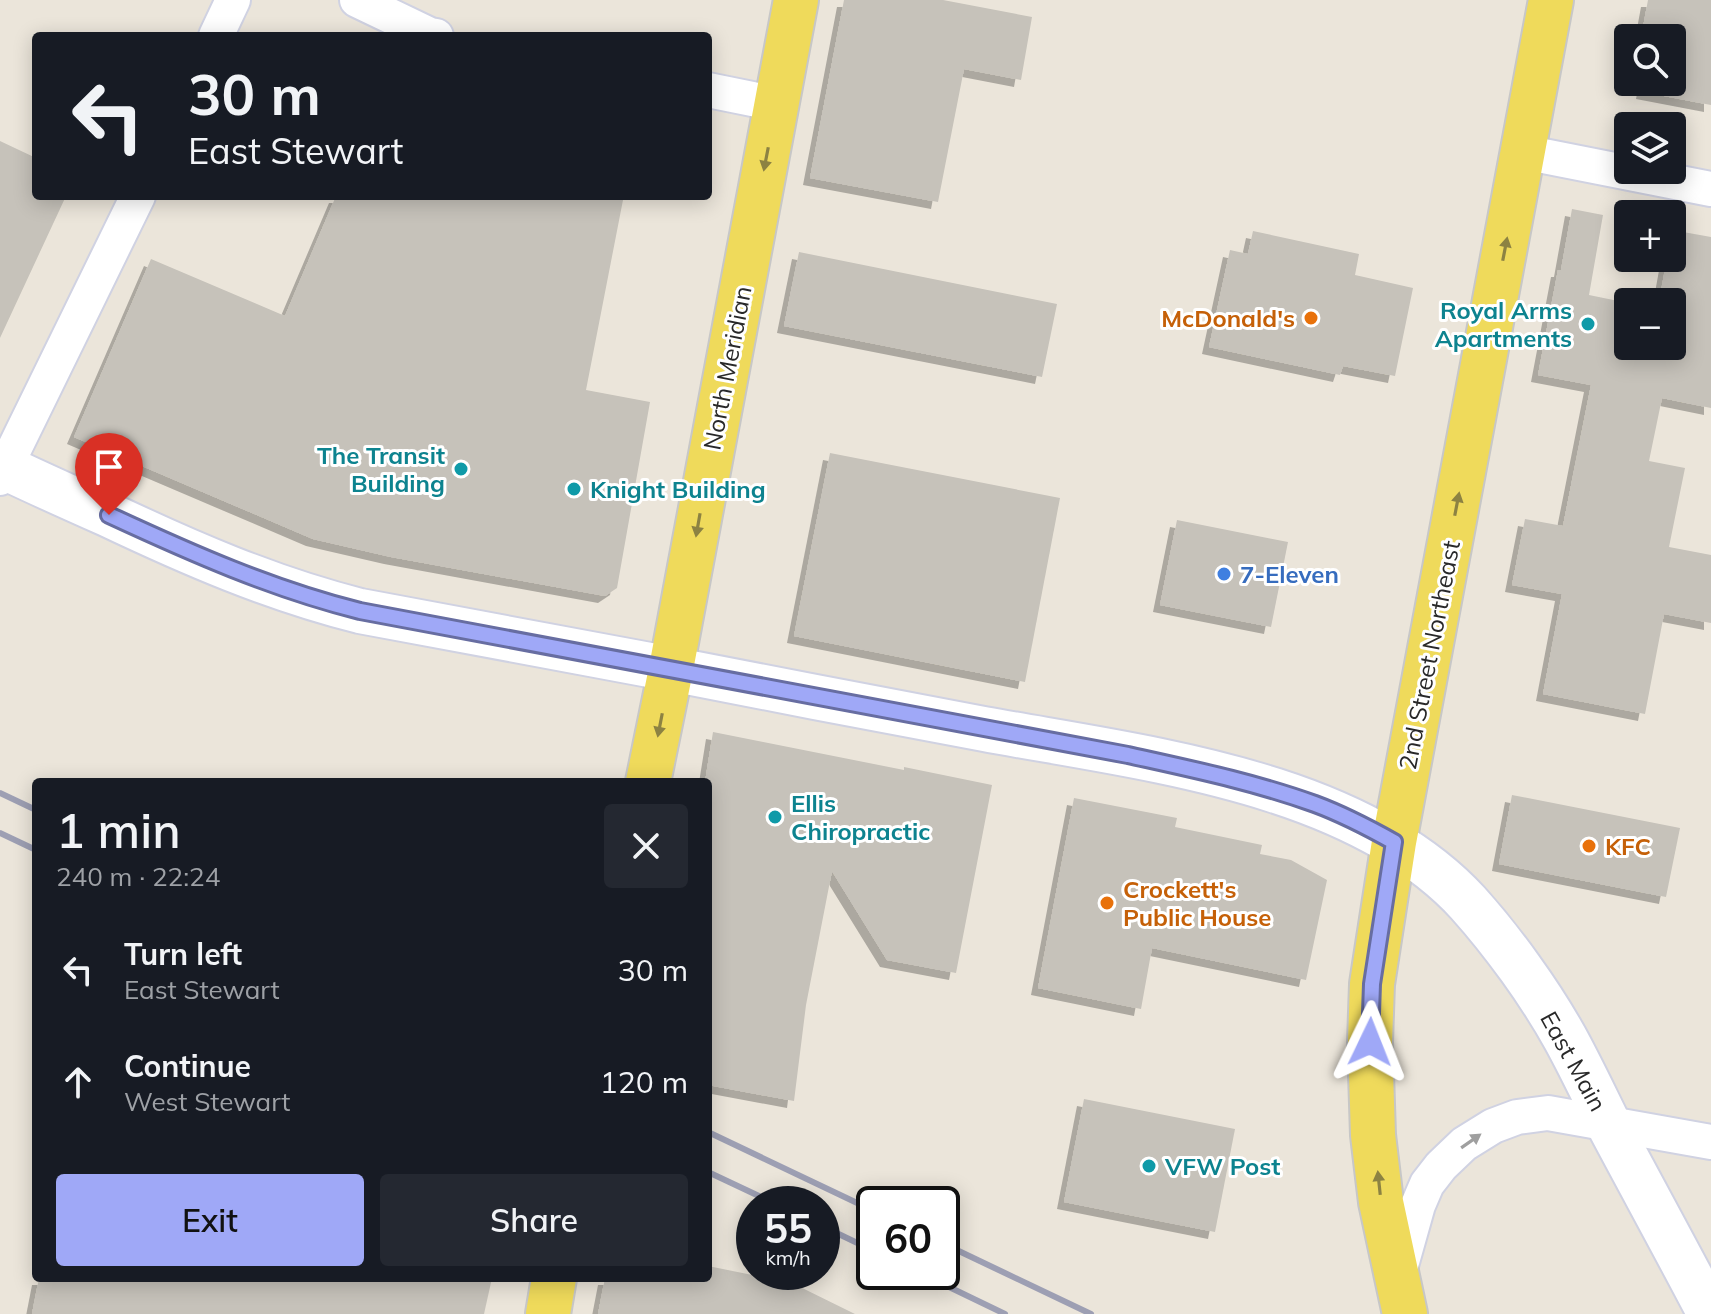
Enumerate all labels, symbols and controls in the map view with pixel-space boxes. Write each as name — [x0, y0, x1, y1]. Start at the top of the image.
map controls — [1614, 24, 1686, 360]
button: search — [1614, 24, 1686, 96]
text: 30 m — [188, 59, 321, 129]
icon: left — [56, 64, 160, 168]
button: layers — [1614, 112, 1686, 184]
text: East Stewart — [188, 128, 403, 173]
one-way arrow — [760, 147, 772, 172]
button: + — [1614, 200, 1686, 272]
one-way arrow — [1499, 236, 1511, 261]
street label: North Meridian — [696, 283, 758, 453]
button: − — [1614, 288, 1686, 360]
place label: Royal Arms Apartments — [1435, 295, 1572, 353]
place label: McDonald's — [1161, 303, 1295, 333]
marker: McDonald's — [1302, 309, 1320, 327]
marker: Royal Arms Apartments — [1579, 315, 1597, 333]
pin — [75, 433, 143, 515]
place label: The Transit Building — [317, 440, 445, 498]
icon: arrive — [87, 445, 131, 489]
marker: The Transit Building — [452, 460, 470, 478]
place label: Knight Building — [590, 474, 766, 504]
marker: Knight Building — [565, 480, 583, 498]
one-way arrow — [1451, 491, 1463, 516]
one-way arrow — [691, 513, 703, 538]
street label: 2nd Street Northeast — [1392, 538, 1466, 772]
place label: 7-Eleven — [1240, 559, 1339, 589]
marker: 7-Eleven — [1215, 565, 1233, 583]
one-way arrow — [653, 713, 666, 738]
place label: Ellis Chiropractic — [791, 788, 930, 846]
text: 1 min — [56, 800, 181, 860]
button: close — [604, 804, 688, 888]
marker: Ellis Chiropractic — [766, 808, 784, 826]
place label: KFC — [1605, 831, 1651, 861]
marker: KFC — [1580, 837, 1598, 855]
text: 240 m · 22:24 — [56, 860, 220, 893]
place label: Crockett's Public House — [1123, 874, 1271, 932]
marker: Crockett's Public House — [1098, 894, 1116, 912]
text: Turn left — [124, 935, 242, 973]
icon: left — [56, 948, 100, 992]
text: 30 m — [618, 951, 688, 989]
text: East Stewart — [124, 973, 280, 1006]
position arrow — [1328, 1000, 1412, 1084]
street label: East Main — [1534, 1006, 1614, 1116]
text: Continue — [124, 1047, 251, 1085]
icon: ahead — [56, 1060, 100, 1104]
text: 120 m — [600, 1063, 688, 1101]
text: West Stewart — [124, 1085, 290, 1118]
one-way arrow — [1460, 1134, 1481, 1149]
place label: VFW Post — [1164, 1151, 1280, 1181]
marker: VFW Post — [1140, 1157, 1158, 1175]
one-way arrow — [1372, 1170, 1385, 1195]
button: Exit — [56, 1174, 364, 1266]
button: Share — [380, 1174, 688, 1266]
speed limit sign: 60 — [856, 1186, 960, 1290]
text: 55 — [764, 1203, 812, 1253]
text: km/h — [765, 1245, 811, 1270]

